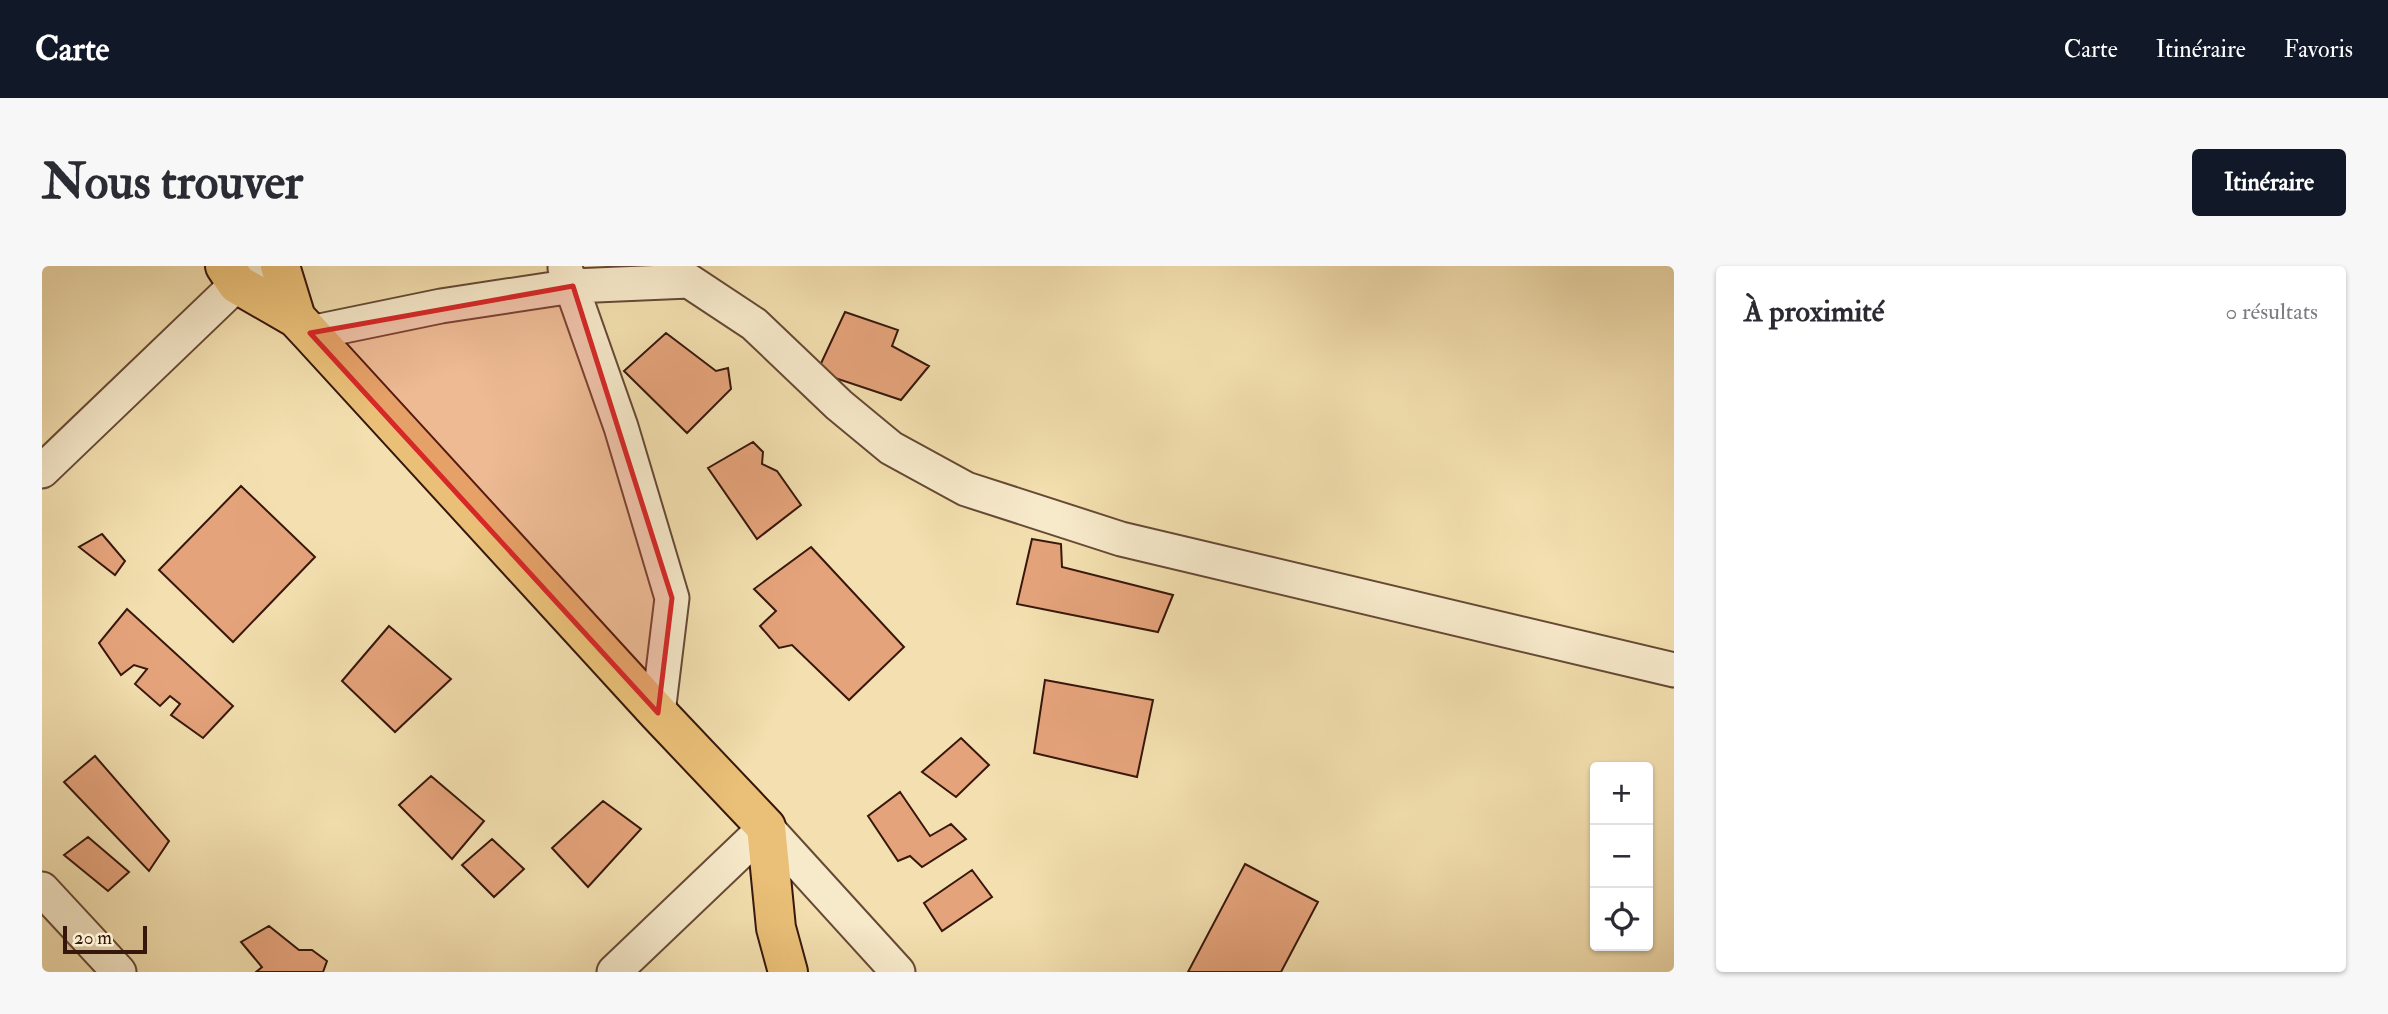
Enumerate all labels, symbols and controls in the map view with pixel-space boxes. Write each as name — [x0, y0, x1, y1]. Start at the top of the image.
text: Carte — [35, 29, 109, 70]
text: Carte — [2064, 34, 2118, 65]
text: Itinéraire — [2156, 34, 2246, 65]
text: Favoris — [2284, 34, 2353, 65]
button: Itinéraire — [2192, 149, 2346, 216]
text: Nous trouver — [42, 152, 303, 213]
text: À proximité — [1744, 293, 1884, 330]
text: 0 résultats — [2225, 297, 2318, 326]
map controls — [1590, 762, 1653, 951]
button: + — [1590, 762, 1653, 825]
button: − — [1590, 825, 1653, 888]
button: locate — [1590, 888, 1653, 951]
scale bar — [63, 923, 147, 955]
text: 20 m — [74, 926, 112, 950]

